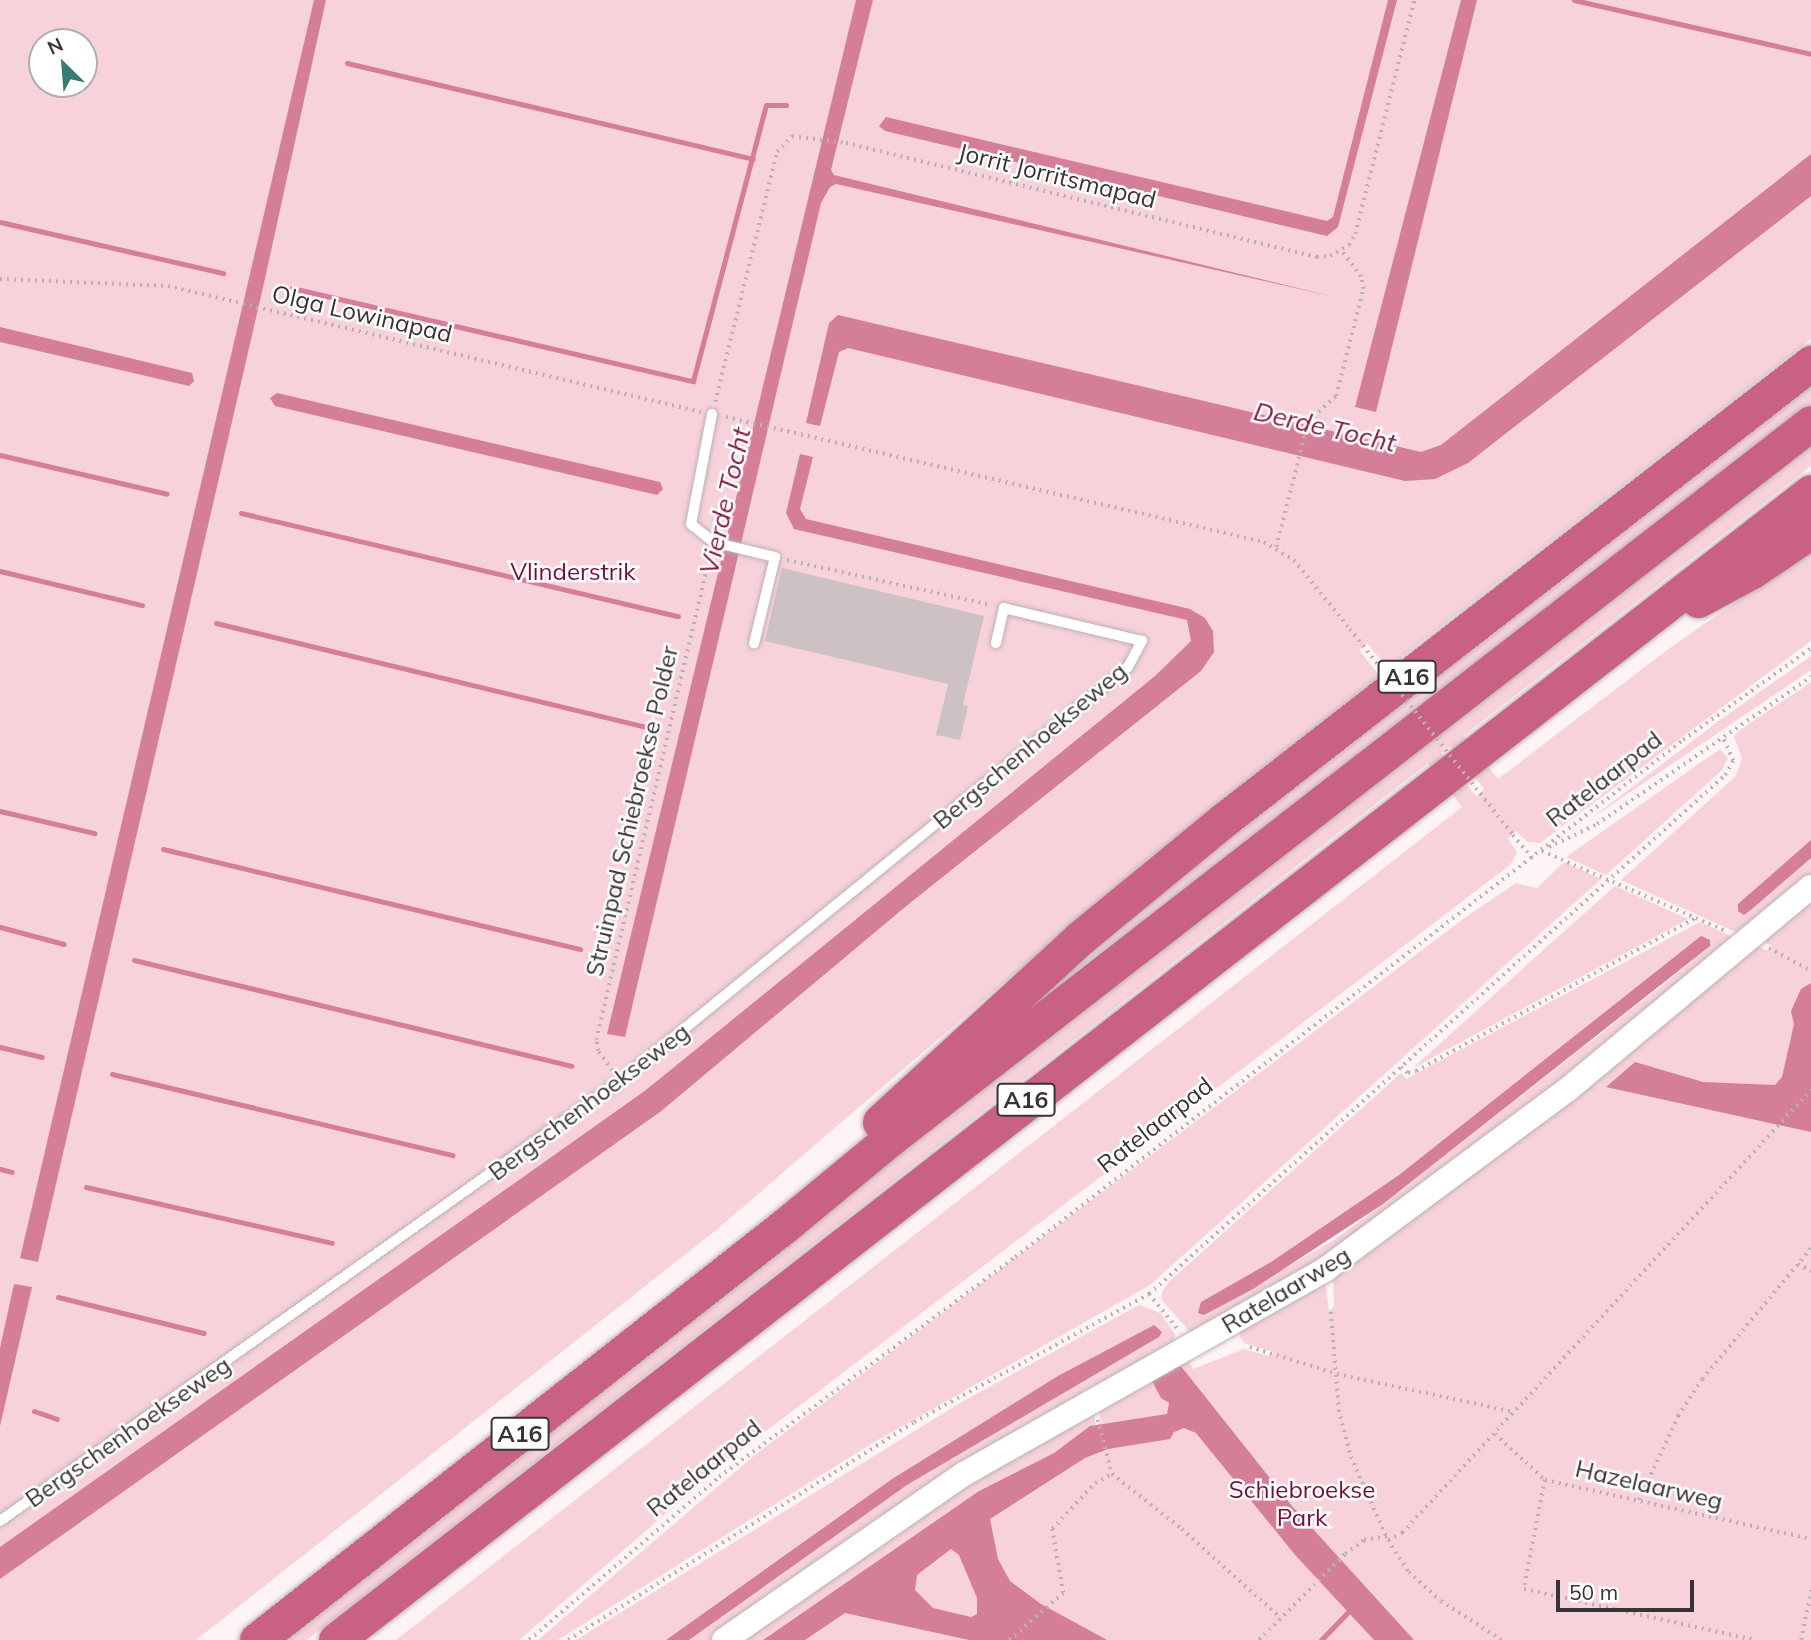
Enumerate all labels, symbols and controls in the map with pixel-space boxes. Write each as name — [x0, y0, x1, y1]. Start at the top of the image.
north arrow — [28, 28, 98, 98]
text: N — [43, 32, 67, 60]
street label: Jorrit Jorritsmapad — [955, 137, 1159, 215]
street label: Olga Lowinapad — [269, 279, 455, 349]
water label: Derde Tocht — [1251, 395, 1399, 459]
water label: Vierde Tocht — [693, 424, 757, 578]
park label: Vlinderstrik — [510, 558, 636, 586]
street label: Struinpad Schiebroekse Polder — [580, 643, 684, 979]
street label: Bergschenhoekseweg — [928, 657, 1132, 835]
road number: A16 — [1377, 657, 1437, 696]
street label: Ratelaarpad — [1540, 725, 1668, 833]
street label: Bergschenhoekseweg — [483, 1017, 695, 1187]
street label: Ratelaarpad — [1091, 1071, 1219, 1179]
road number: A16 — [996, 1080, 1056, 1120]
street label: Ratelaarweg — [1217, 1240, 1355, 1340]
street label: Bergschenhoekseweg — [20, 1350, 236, 1514]
street label: Ratelaarpad — [641, 1413, 767, 1523]
road number: A16 — [490, 1414, 550, 1454]
street label: Hazelaarweg — [1573, 1454, 1725, 1516]
park label: Schiebroekse Park — [1229, 1476, 1375, 1532]
scale bar — [1559, 1566, 1697, 1610]
text: 50 m — [1569, 1579, 1618, 1605]

